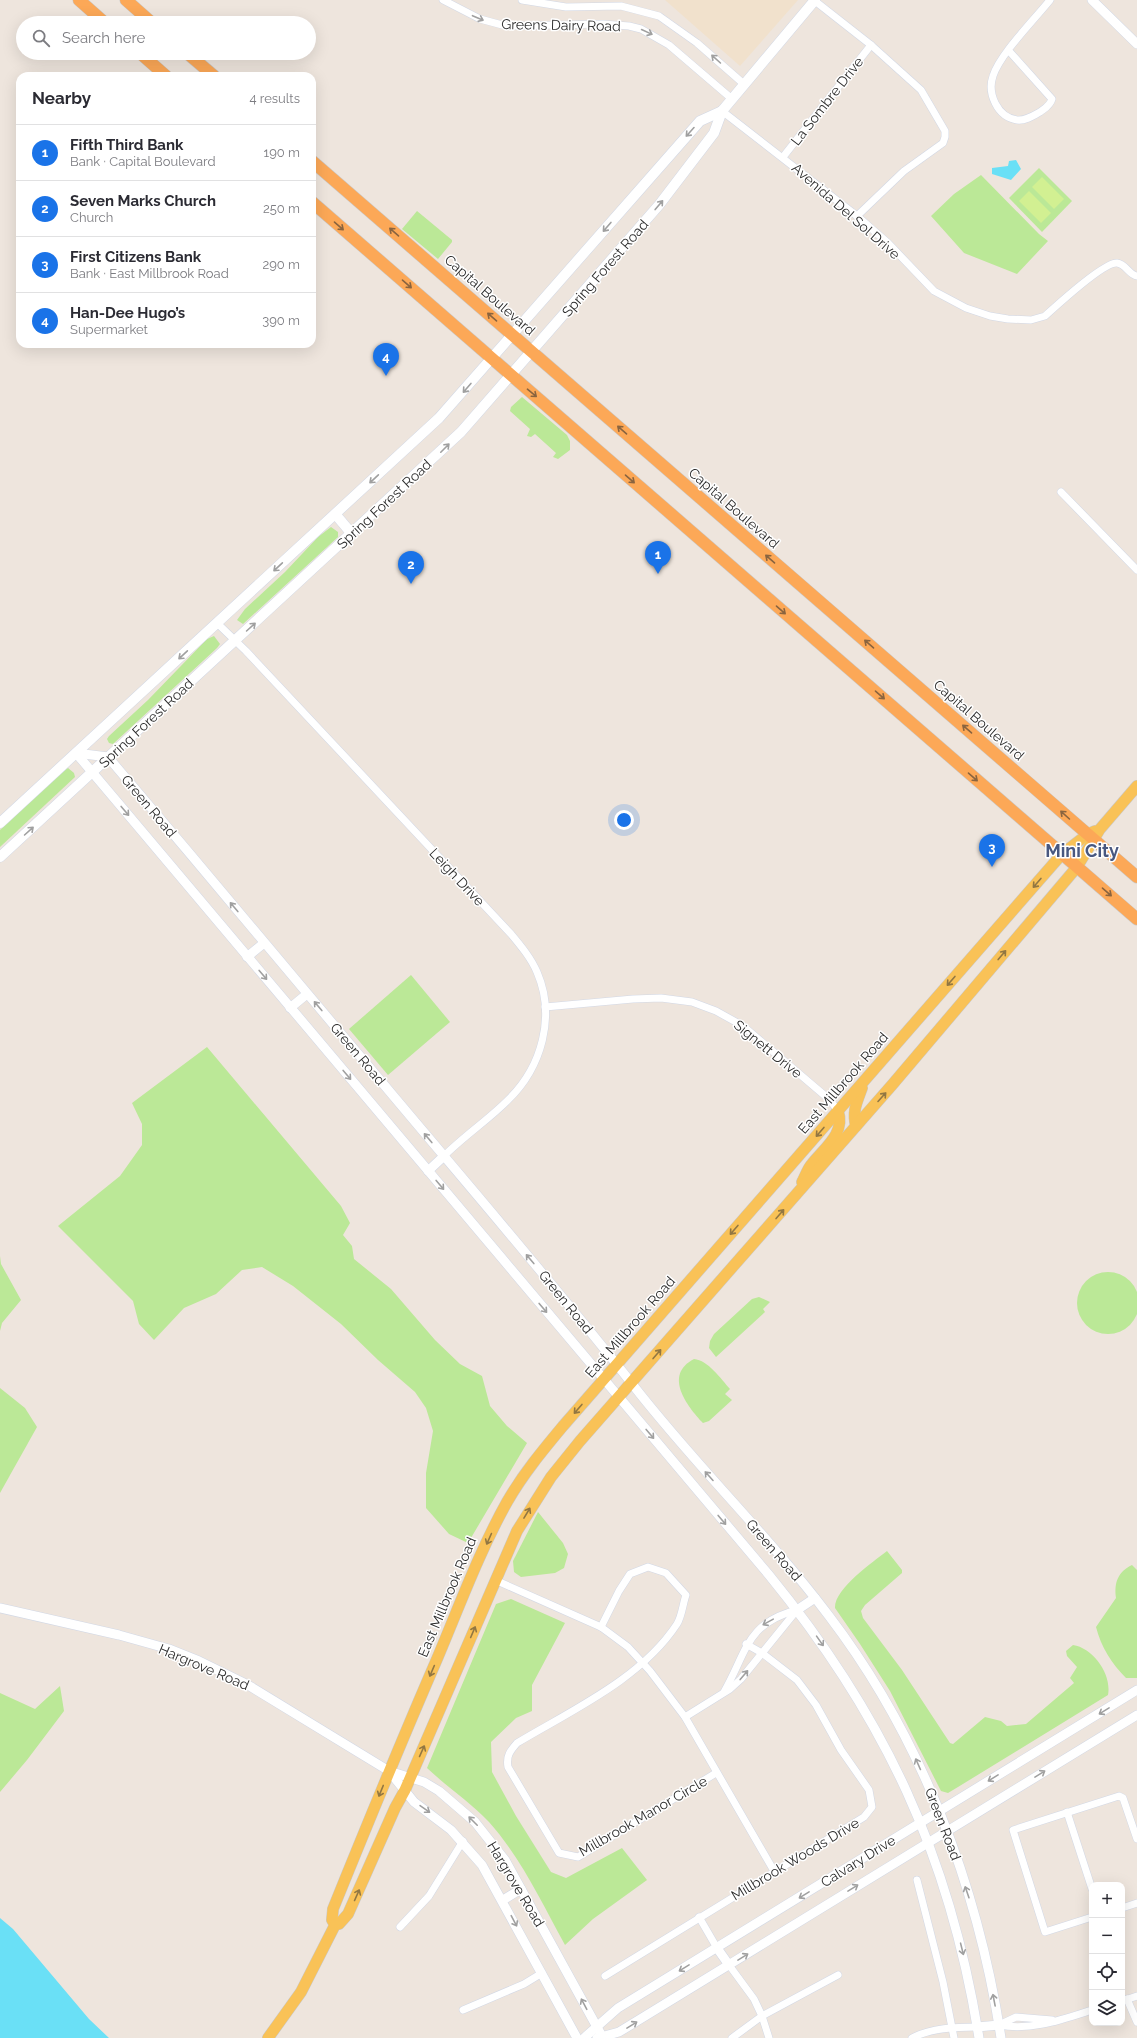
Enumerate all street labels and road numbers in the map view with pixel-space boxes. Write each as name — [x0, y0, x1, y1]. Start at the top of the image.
street label: Greens Dairy Road — [501, 16, 621, 34]
street label: La Sombre Drive — [788, 54, 866, 148]
street label: Avenida Del Sol Drive — [789, 160, 903, 262]
street label: Spring Forest Road — [559, 216, 651, 320]
street label: Capital Boulevard — [442, 251, 538, 339]
street label: Spring Forest Road — [334, 456, 434, 552]
street label: Capital Boulevard — [686, 464, 782, 552]
street label: Spring Forest Road — [96, 675, 196, 771]
street label: Capital Boulevard — [931, 676, 1027, 764]
street label: Green Road — [118, 772, 180, 840]
street label: Leigh Drive — [426, 845, 488, 909]
street label: Signett Drive — [731, 1017, 805, 1081]
street label: Green Road — [327, 1020, 389, 1088]
street label: East Millbrook Road — [795, 1029, 891, 1137]
street label: Green Road — [536, 1267, 596, 1337]
street label: East Millbrook Road — [582, 1273, 678, 1381]
street label: Green Road — [743, 1516, 805, 1584]
street label: East Millbrook Road — [415, 1535, 479, 1659]
street label: Hargrove Road — [156, 1641, 252, 1693]
street label: Millbrook Manor Circle — [576, 1773, 710, 1859]
street label: Green Road — [922, 1785, 964, 1863]
street label: Millbrook Woods Drive — [728, 1814, 862, 1904]
street label: Calvary Drive — [818, 1832, 898, 1890]
street label: Hargrove Road — [484, 1838, 548, 1930]

